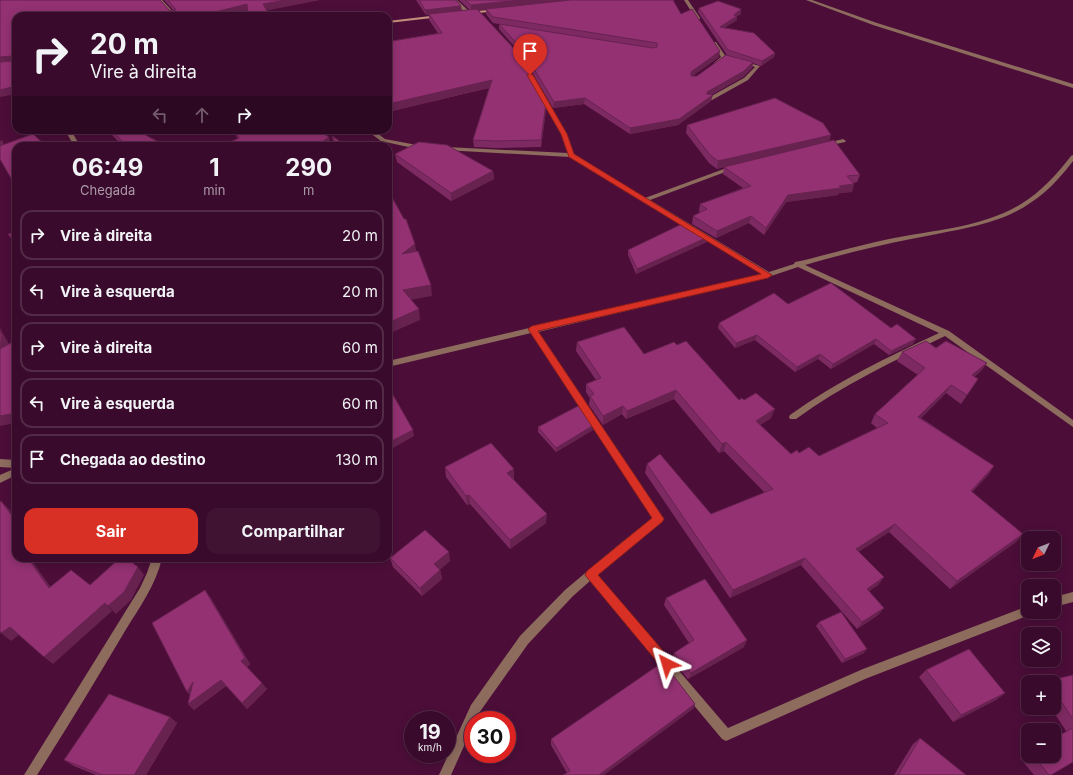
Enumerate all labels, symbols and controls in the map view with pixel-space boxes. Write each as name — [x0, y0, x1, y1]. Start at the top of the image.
text: 20 m — [90, 27, 159, 61]
icon: right — [24, 28, 76, 80]
pin — [513, 34, 547, 75]
icon: arrive — [519, 40, 541, 62]
text: Vire à direita — [90, 61, 197, 82]
icon: left — [149, 104, 171, 126]
icon: ahead — [191, 104, 213, 126]
icon: right — [233, 104, 255, 126]
text: 06:49 — [72, 153, 143, 182]
text: 1 — [209, 153, 220, 182]
text: 290 — [285, 153, 332, 182]
text: Chegada — [80, 182, 135, 198]
text: min — [203, 182, 225, 198]
text: m — [303, 182, 314, 198]
icon: right — [26, 224, 48, 246]
text: Vire à direita — [60, 226, 152, 245]
text: 20 m — [342, 226, 378, 245]
icon: left — [26, 280, 48, 302]
text: Vire à esquerda — [60, 282, 175, 301]
text: 20 m — [342, 282, 378, 301]
icon: right — [26, 336, 48, 358]
text: Vire à direita — [60, 338, 152, 357]
text: 60 m — [342, 338, 378, 357]
icon: left — [26, 392, 48, 414]
text: Vire à esquerda — [60, 394, 175, 413]
text: 60 m — [342, 394, 378, 413]
icon: arrive — [26, 448, 48, 470]
text: Chegada ao destino — [60, 450, 206, 469]
text: 130 m — [336, 450, 378, 469]
button: Sair — [24, 508, 198, 554]
button: Compartilhar — [206, 508, 380, 554]
north arrow — [1021, 531, 1061, 571]
map controls — [1021, 531, 1061, 763]
button: sound — [1021, 579, 1061, 619]
button: layers — [1021, 627, 1061, 667]
position arrow — [646, 643, 688, 685]
button: + — [1021, 675, 1061, 715]
speed limit sign: 30 — [464, 711, 516, 763]
text: 19 — [419, 720, 441, 744]
button: − — [1021, 723, 1061, 763]
text: km/h — [418, 741, 442, 753]

